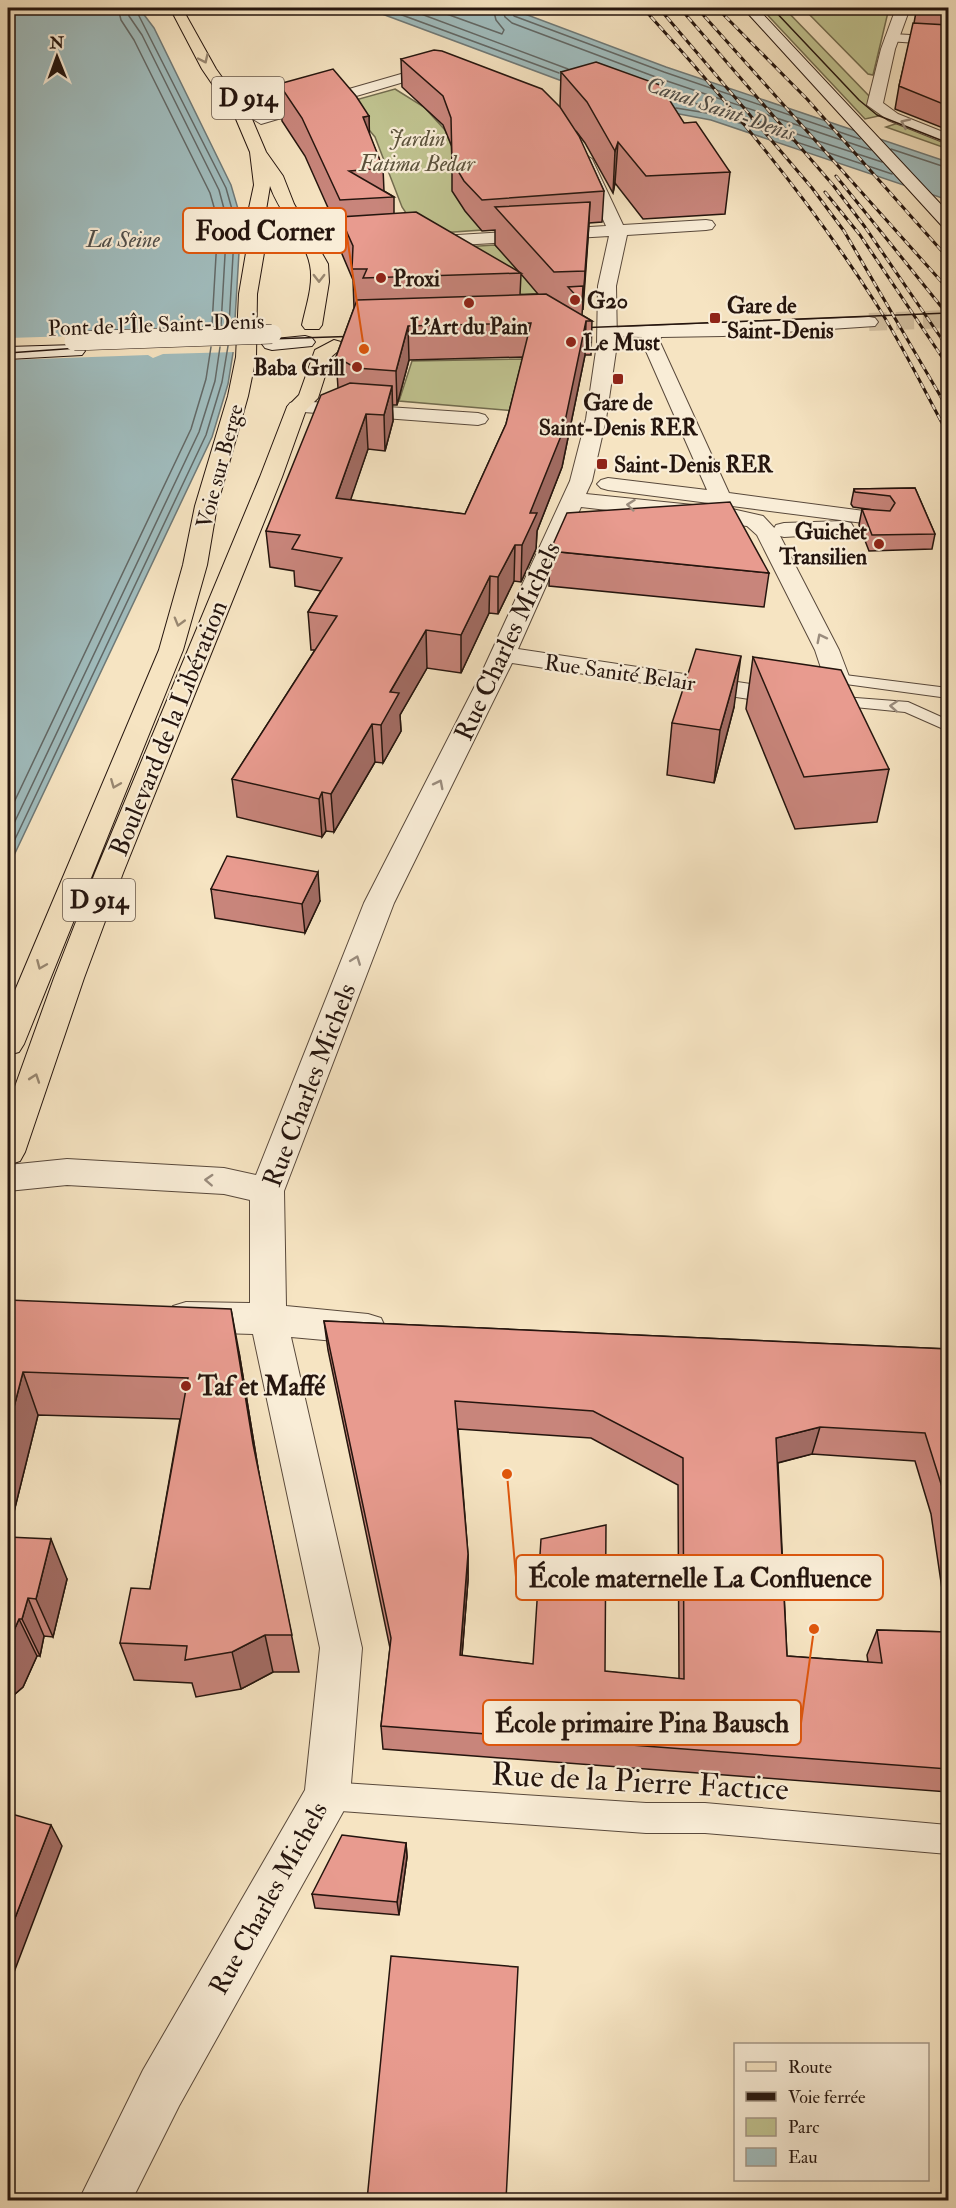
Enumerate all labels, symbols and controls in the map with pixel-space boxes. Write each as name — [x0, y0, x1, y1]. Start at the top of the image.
north arrow — [27, 27, 87, 87]
text: N — [48, 33, 65, 53]
one-way arrow — [197, 52, 209, 63]
water label: Canal Saint-Denis — [643, 70, 800, 148]
road number: D 914 — [212, 77, 284, 119]
one-way arrow — [901, 118, 912, 130]
park label: Jardin Fatima Bedar — [358, 125, 476, 178]
callout: Food Corner — [183, 208, 346, 253]
text: Food Corner — [195, 215, 336, 248]
water label: La Seine — [85, 226, 161, 254]
place label: Proxi — [393, 265, 440, 293]
marker: Proxi — [374, 271, 388, 285]
one-way arrow — [313, 274, 325, 283]
place label: G20 — [587, 287, 628, 315]
place label: Gare de Saint-Denis — [727, 292, 834, 345]
marker: G20 — [568, 293, 582, 307]
marker: L'Art du Pain — [462, 296, 476, 310]
street label: Pont de l'Île Saint-Denis — [47, 306, 265, 343]
marker: Gare de Saint-Denis — [708, 311, 722, 325]
place label: L'Art du Pain — [410, 313, 529, 341]
place label: Le Must — [583, 329, 661, 357]
marker: Le Must — [564, 335, 578, 349]
place label: Baba Grill — [253, 354, 345, 382]
marker: Baba Grill — [350, 360, 364, 374]
marker: Gare de Saint-Denis RER — [611, 372, 625, 386]
place label: Gare de Saint-Denis RER — [539, 389, 699, 442]
street label: Voie sur Berge — [190, 401, 250, 531]
place label: Saint-Denis RER — [614, 451, 774, 479]
marker: Saint-Denis RER — [595, 457, 609, 471]
one-way arrow — [626, 500, 635, 512]
place label: Guichet Transilien — [778, 518, 868, 571]
street label: Rue Charles Michels — [448, 537, 568, 746]
marker: Guichet Transilien — [872, 537, 886, 551]
street label: Boulevard de la Libération — [103, 596, 235, 861]
one-way arrow — [174, 616, 186, 627]
one-way arrow — [817, 633, 829, 644]
street label: Rue Sanité Belair — [542, 649, 698, 698]
one-way arrow — [890, 700, 899, 713]
one-way arrow — [110, 778, 122, 789]
one-way arrow — [432, 779, 443, 790]
road number: D 914 — [63, 879, 135, 921]
one-way arrow — [349, 955, 362, 966]
one-way arrow — [36, 959, 48, 970]
street label: Rue Charles Michels — [256, 979, 363, 1192]
one-way arrow — [27, 1073, 40, 1084]
one-way arrow — [205, 1173, 214, 1186]
place label: Taf et Maffé — [197, 1371, 326, 1403]
marker: Taf et Maffé — [179, 1379, 193, 1393]
callout: École maternelle La Confluence — [516, 1555, 883, 1600]
text: École maternelle La Confluence — [528, 1560, 872, 1595]
callout: École primaire Pina Bausch — [483, 1700, 801, 1745]
text: École primaire Pina Bausch — [495, 1705, 790, 1741]
street label: Rue de la Pierre Factice — [490, 1754, 790, 1810]
street label: Rue Charles Michels — [203, 1796, 335, 2000]
legend — [734, 2043, 929, 2181]
text: Route — [788, 2056, 832, 2079]
text: Voie ferrée — [788, 2086, 866, 2109]
text: Parc — [788, 2116, 819, 2139]
text: Eau — [788, 2146, 818, 2169]

